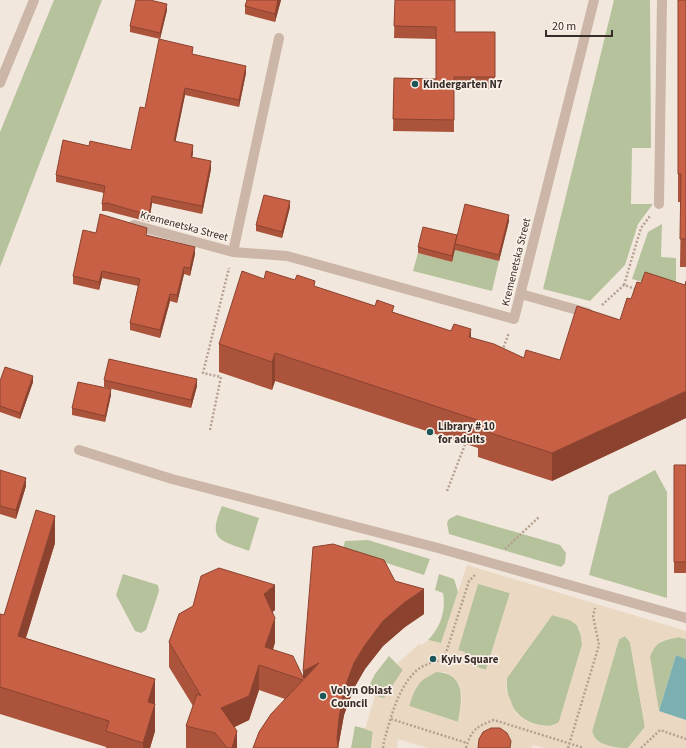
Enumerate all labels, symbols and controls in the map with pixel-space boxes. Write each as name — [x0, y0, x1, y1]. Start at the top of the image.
scale bar — [546, 12, 612, 38]
text: 20 m — [552, 18, 576, 35]
place label: Kindergarten N7 — [423, 77, 503, 92]
marker: Kindergarten N7 — [410, 79, 420, 89]
street label: Kremenetska Street — [138, 207, 230, 245]
street label: Kremenetska Street — [498, 216, 534, 308]
place label: Library # 10 for adults — [438, 419, 495, 447]
marker: Library # 10 for adults — [425, 427, 435, 437]
place label: Kyiv Square — [441, 652, 499, 667]
marker: Kyiv Square — [428, 654, 438, 664]
place label: Volyn Oblast Council — [330, 683, 393, 711]
marker: Volyn Oblast Council — [318, 691, 328, 701]

